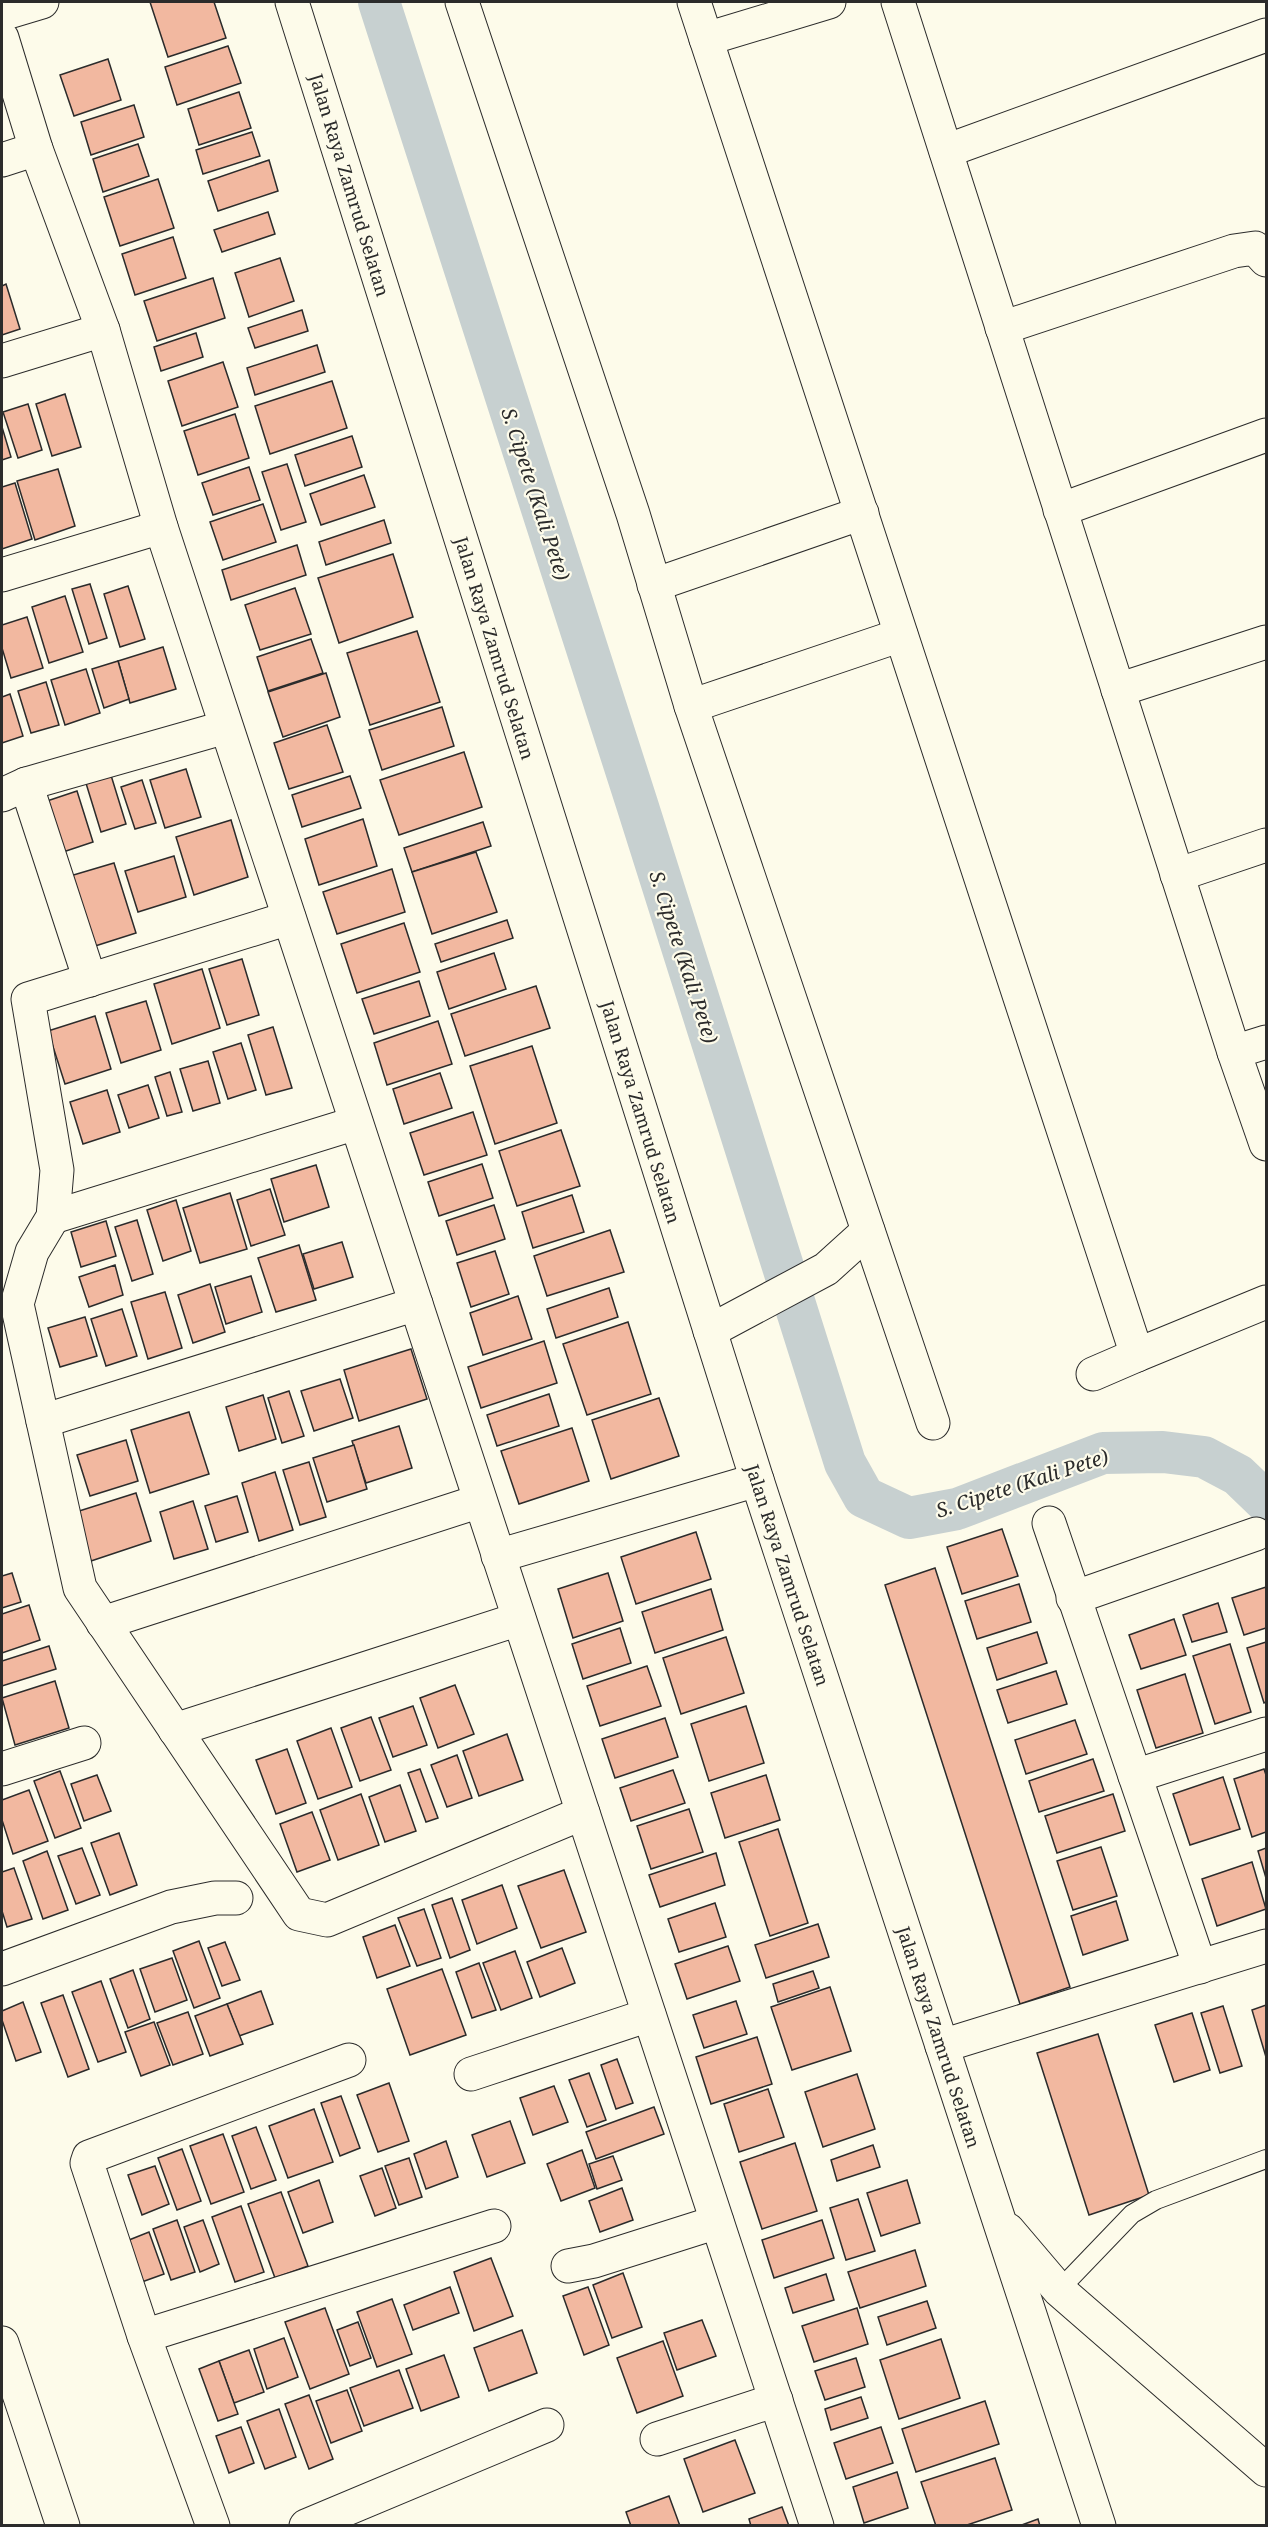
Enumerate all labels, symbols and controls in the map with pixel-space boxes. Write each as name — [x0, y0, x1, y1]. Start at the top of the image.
street label: Jalan Raya Zamrud Selatan — [304, 70, 395, 300]
water label: S. Cipete (Kali Pete) — [495, 404, 577, 584]
street label: Jalan Raya Zamrud Selatan — [449, 533, 540, 763]
water label: S. Cipete (Kali Pete) — [643, 867, 725, 1047]
street label: Jalan Raya Zamrud Selatan — [595, 997, 686, 1227]
water label: S. Cipete (Kali Pete) — [932, 1442, 1112, 1524]
street label: Jalan Raya Zamrud Selatan — [740, 1460, 835, 1689]
street label: Jalan Raya Zamrud Selatan — [891, 1922, 986, 2151]

